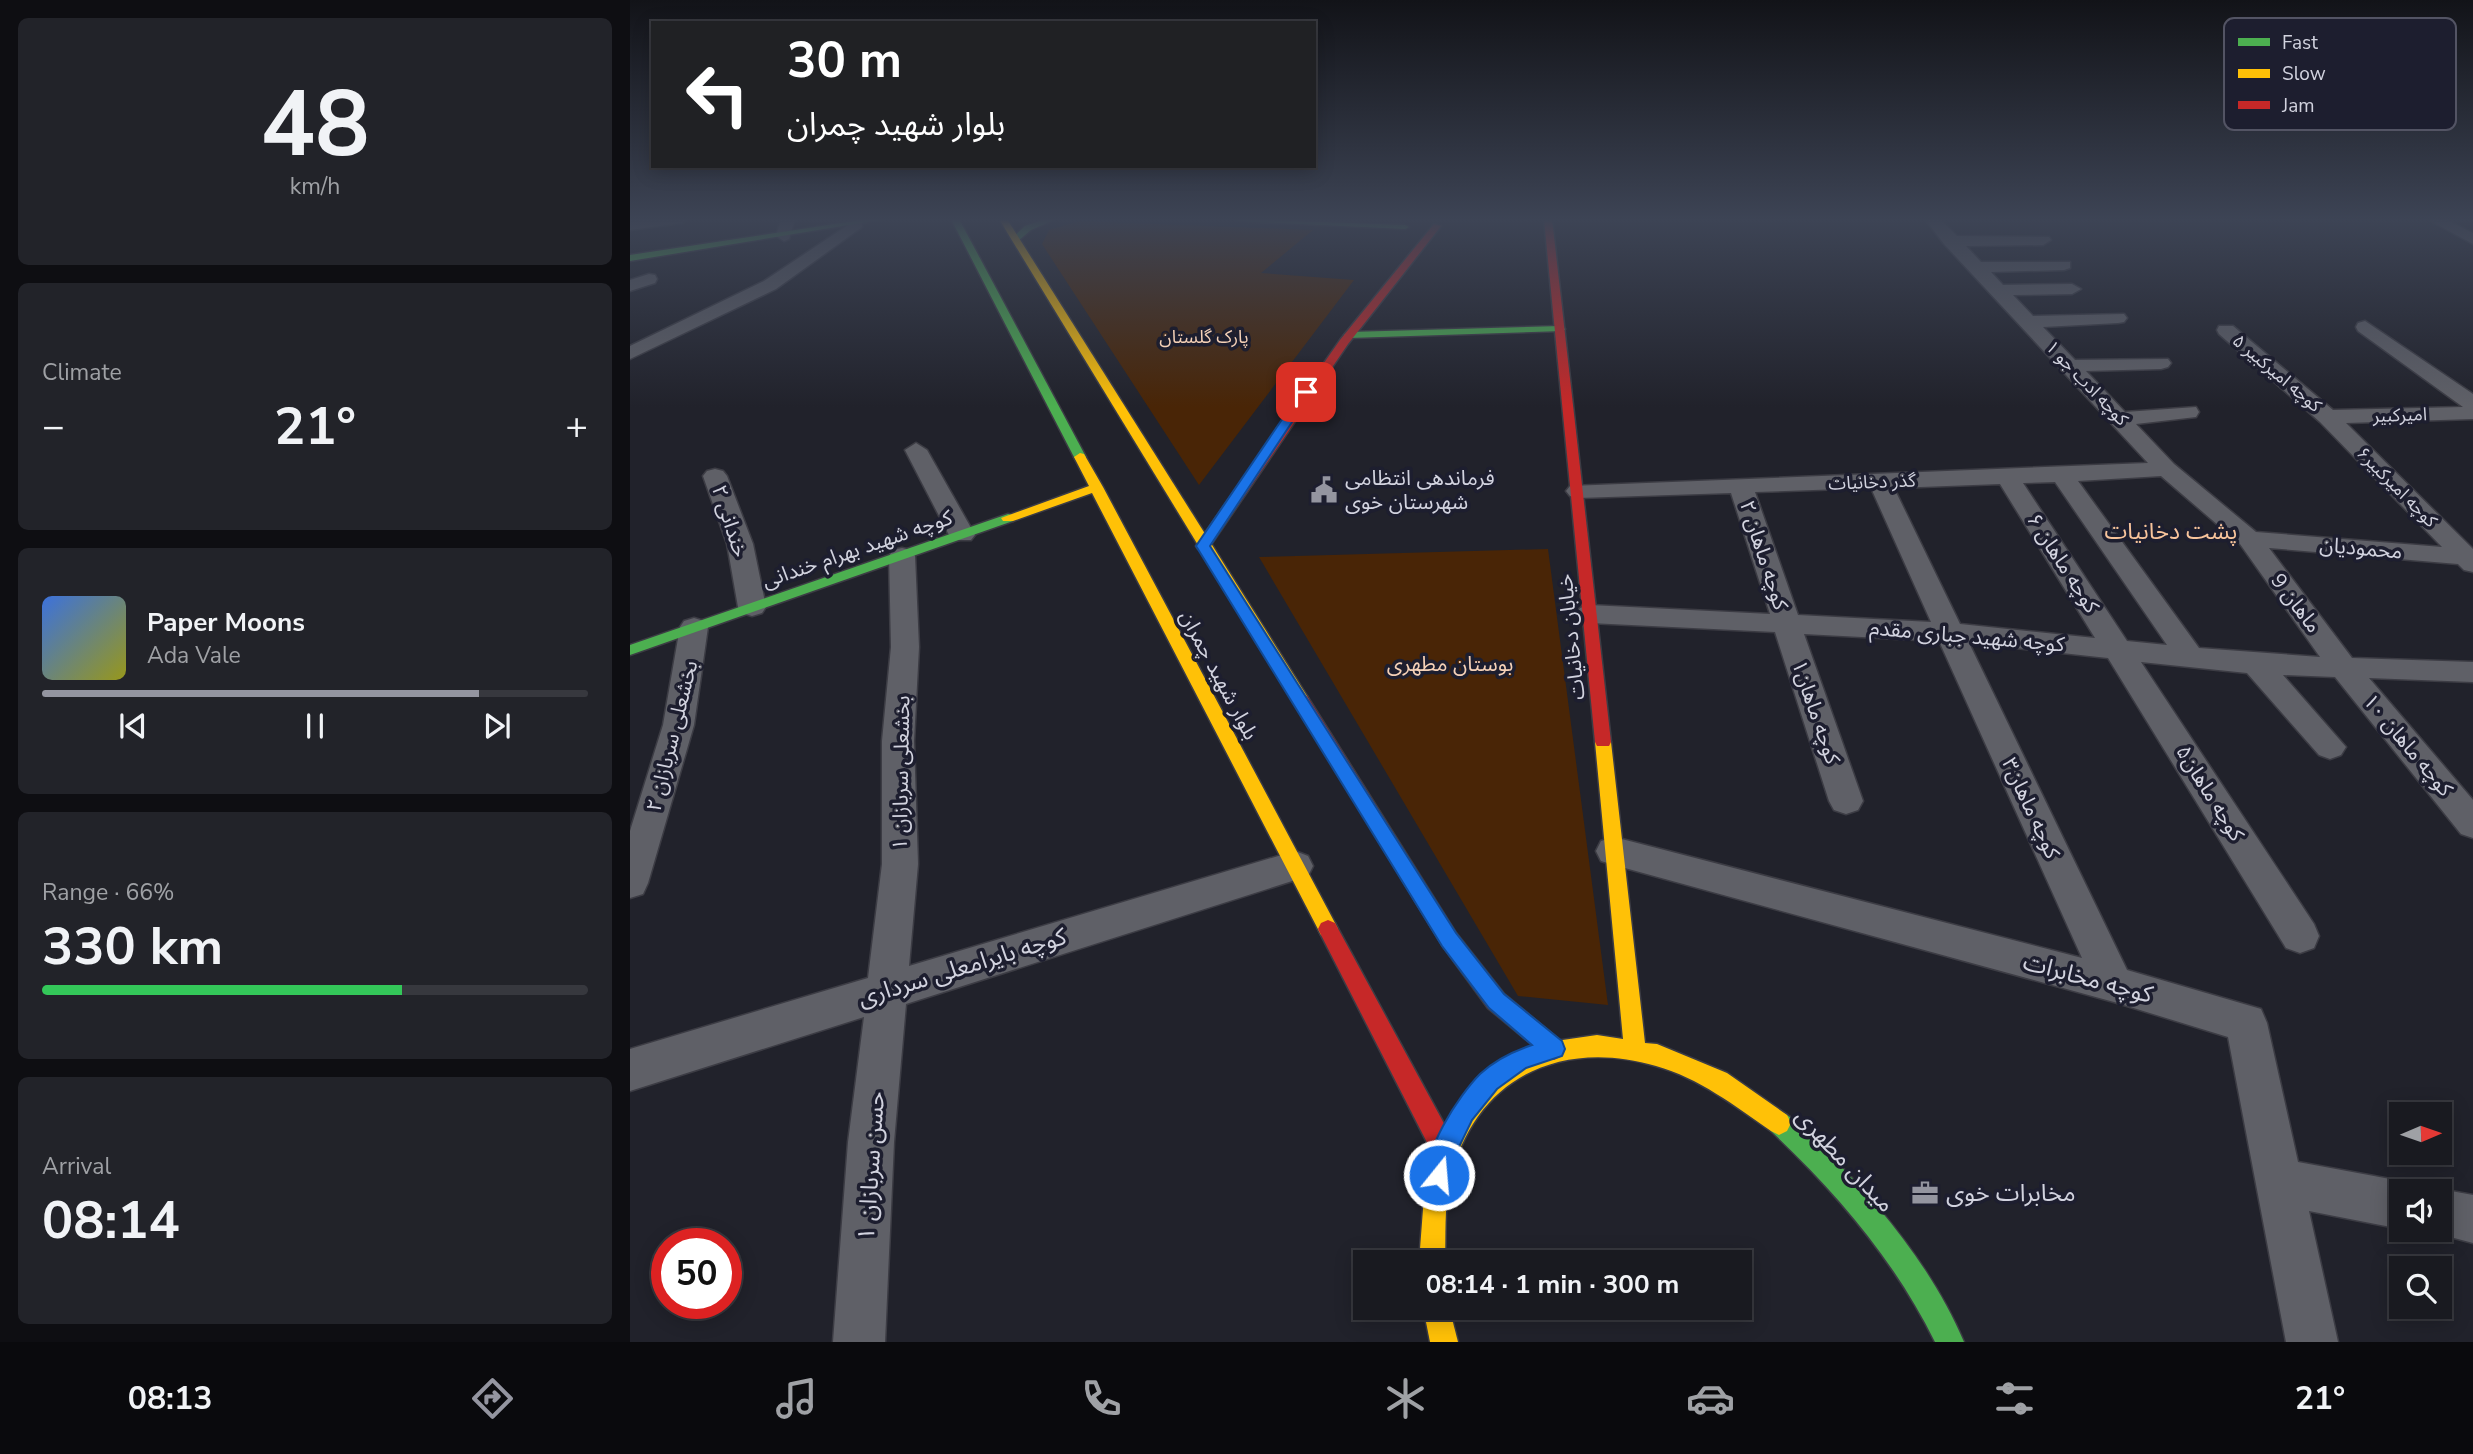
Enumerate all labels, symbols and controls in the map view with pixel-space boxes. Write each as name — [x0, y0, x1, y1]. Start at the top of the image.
legend — [2224, 18, 2456, 130]
text: 30 m — [787, 27, 902, 94]
text: Fast — [2282, 30, 2318, 56]
icon: left — [672, 49, 763, 140]
text: Slow — [2282, 61, 2326, 87]
text: 48 — [260, 63, 370, 187]
text: Jam — [2281, 93, 2315, 119]
text: بلوار شهید چمران — [787, 103, 1005, 146]
text: km/h — [290, 171, 340, 202]
park label: پارک گلستان — [1159, 325, 1249, 349]
street label: کوچه امیرکبیر ۵ — [2227, 329, 2327, 418]
street label: کوچه ادب جو ۱ — [2040, 335, 2134, 431]
text: Climate — [42, 357, 122, 388]
pin — [1276, 362, 1336, 422]
icon: arrive — [1287, 373, 1325, 411]
text: 21° — [274, 391, 356, 462]
text: − — [42, 401, 65, 452]
text: + — [565, 401, 588, 452]
street label: امیرکبیر — [2371, 402, 2428, 428]
street label: کوچه امیرکبیر۶ — [2352, 442, 2443, 533]
place label: فرماندهی انتظامی شهرستان خوی — [1345, 464, 1495, 516]
street label: گذر دخانیات — [1828, 468, 1917, 496]
public building icon: فرماندهی انتظامی شهرستان خوی — [1309, 475, 1339, 505]
street label: خندانی ۲ — [705, 481, 755, 561]
street label: کوچه ماهان ۲ — [1733, 497, 1795, 614]
street label: کوچه شهید بهرام خندانی — [758, 503, 957, 597]
street label: کوچه ماهان ۶ — [2020, 508, 2106, 619]
district label: پشت دخانیات — [2105, 516, 2238, 547]
street label: محمودیان — [2318, 530, 2404, 566]
street label: ماهان 9 — [2264, 568, 2328, 638]
street label: خیابان دخانیات — [1550, 572, 1592, 702]
text: Paper Moons — [147, 605, 305, 640]
street label: بلوار شهید چمران — [1173, 605, 1265, 745]
street label: کوچه شهید جباری مقدم — [1868, 614, 2066, 660]
text: Ada Vale — [147, 640, 241, 671]
park label: بوستان مطهری — [1387, 650, 1513, 678]
street label: کوچه ماهان۱ — [1785, 656, 1847, 768]
street label: بخشعلی سربازان ۲ — [640, 657, 704, 815]
street label: کوچه ماهان ۱۰ — [2357, 688, 2459, 802]
street label: بخشعلی سربازان ۱ — [886, 695, 916, 851]
icon: previous — [114, 707, 152, 745]
icon: pause — [296, 707, 334, 745]
icon: next — [478, 707, 516, 745]
street label: کوچه ماهان۵ — [2169, 740, 2251, 847]
street label: کوچه ماهان۳ — [1995, 753, 2067, 863]
text: Range · 66% — [42, 877, 174, 908]
text: 330 km — [42, 911, 223, 982]
street label: کوچه بایرامعلی سرداری — [854, 920, 1071, 1014]
street label: کوچه مخابرات — [2020, 945, 2157, 1011]
street label: حسن سربازان ۱ — [850, 1090, 892, 1242]
street label: میدان مطهری — [1788, 1101, 1902, 1219]
north arrow — [2389, 1102, 2452, 1166]
map controls — [2389, 1102, 2452, 1319]
position arrow — [1402, 1138, 1476, 1212]
text: Arrival — [42, 1151, 111, 1182]
place label: مخابرات خوی — [1946, 1177, 2076, 1209]
office icon: مخابرات خوی — [1910, 1178, 1940, 1208]
button: sound — [2389, 1179, 2452, 1242]
text: 08:14 — [42, 1185, 180, 1256]
speed limit sign: 50 — [651, 1228, 742, 1319]
button: search — [2389, 1256, 2452, 1319]
text: 08:14 · 1 min · 300 m — [1426, 1267, 1679, 1302]
icon: directions — [468, 1374, 517, 1423]
icon: music — [772, 1374, 821, 1423]
icon: phone — [1077, 1374, 1126, 1423]
icon: climate — [1381, 1374, 1430, 1423]
icon: car — [1686, 1374, 1735, 1423]
icon: filters — [1990, 1374, 2039, 1423]
text: 08:13 — [128, 1377, 212, 1420]
text: 21° — [2295, 1377, 2345, 1420]

